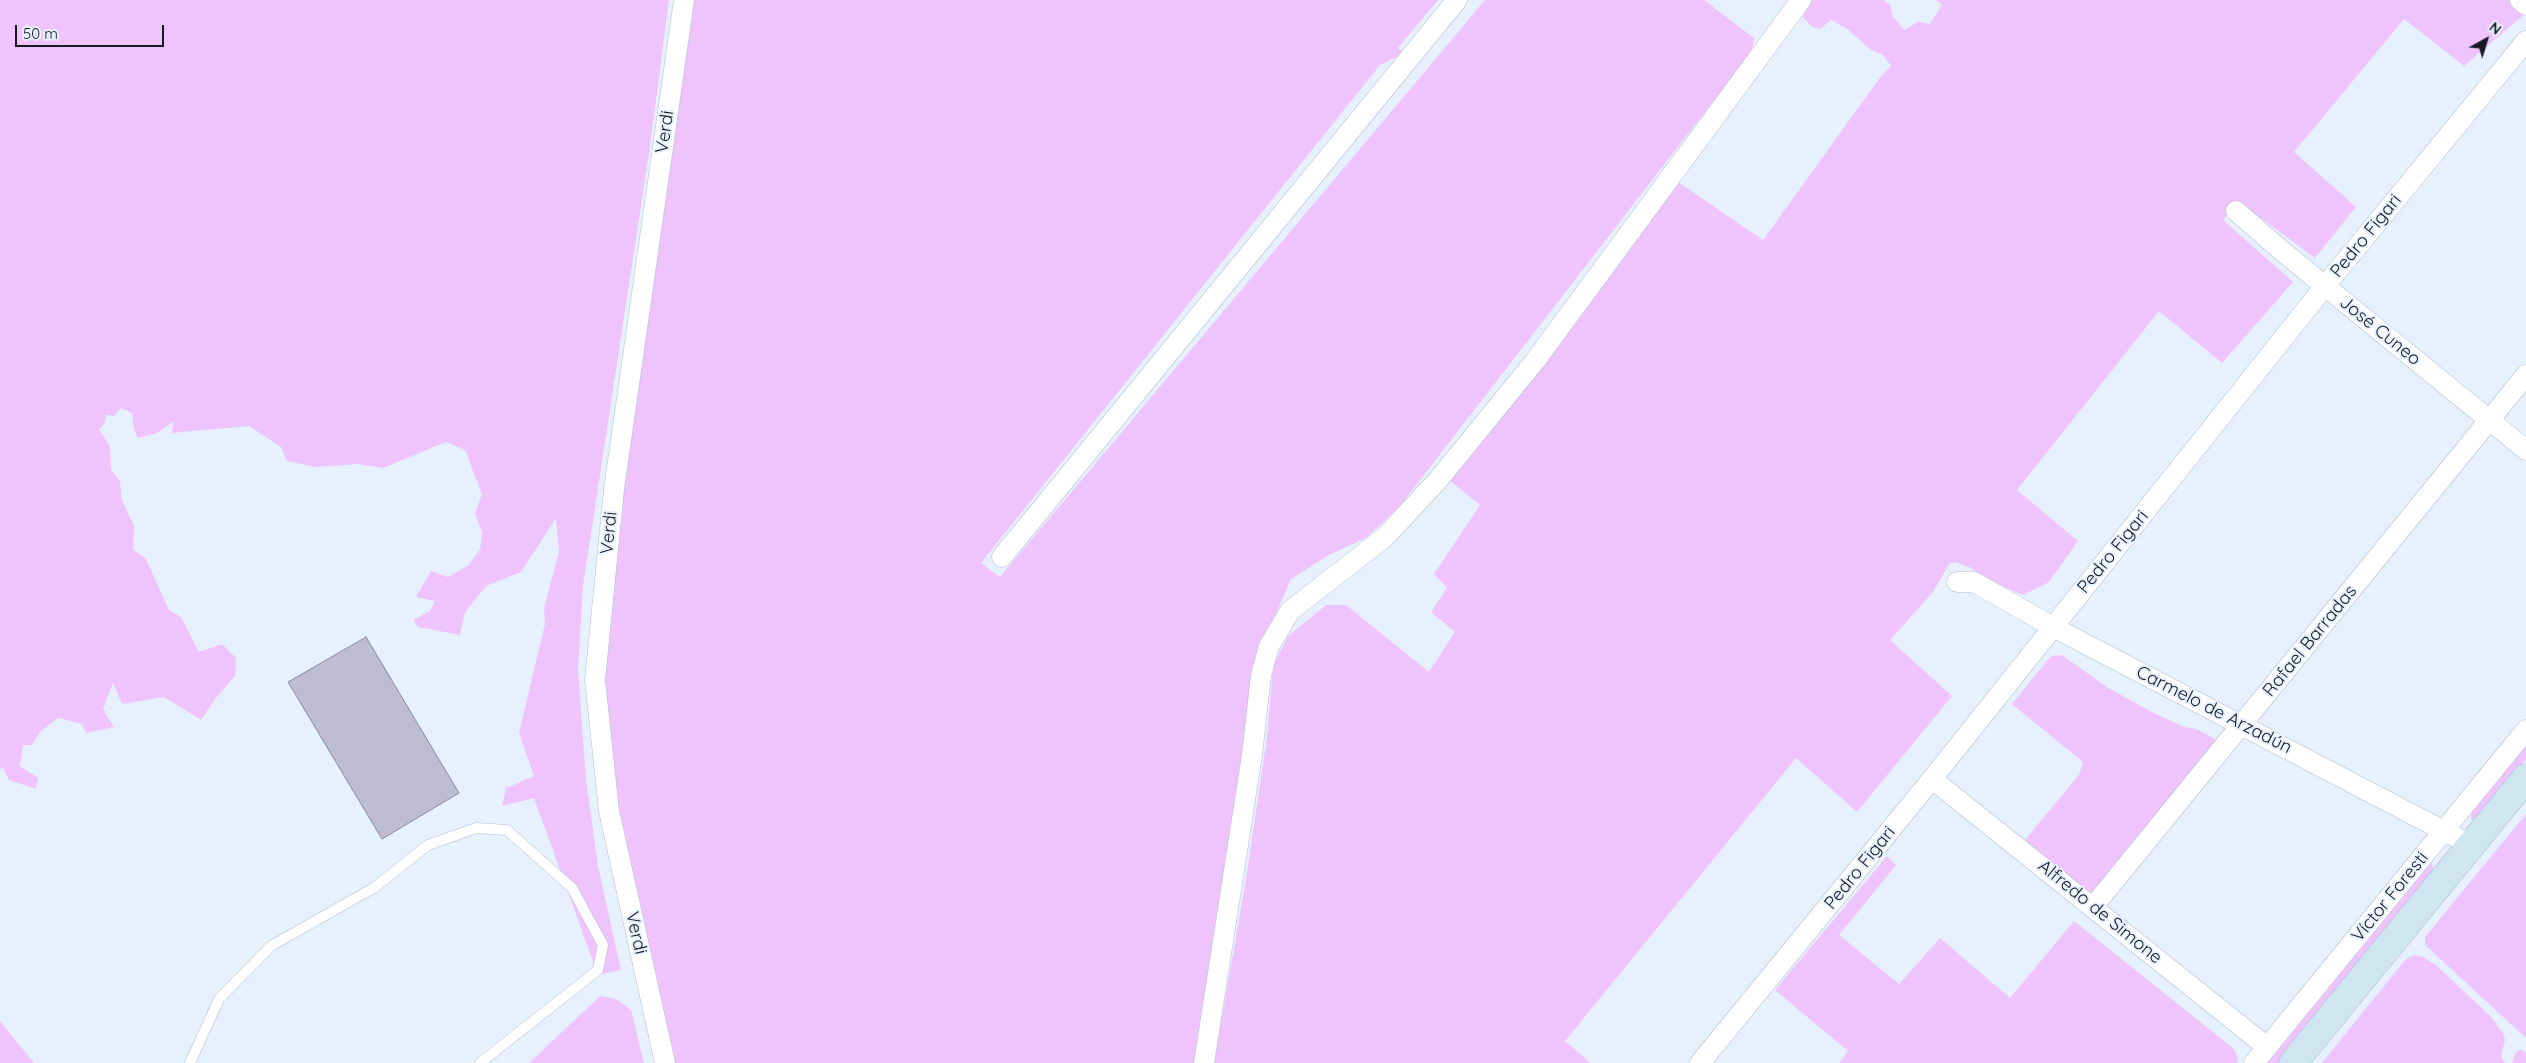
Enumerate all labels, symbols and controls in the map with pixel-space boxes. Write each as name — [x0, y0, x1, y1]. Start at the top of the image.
scale bar — [18, 15, 166, 47]
north arrow — [2461, 15, 2511, 65]
text: N — [2486, 18, 2505, 39]
text: 50 m — [23, 24, 58, 43]
street label: Verdi — [651, 109, 679, 155]
street label: Pedro Figari — [2326, 190, 2406, 282]
street label: José Cuneo — [2335, 292, 2425, 370]
street label: Pedro Figari — [2073, 506, 2153, 598]
street label: Verdi — [596, 510, 622, 556]
street label: Rafael Barradas — [2258, 581, 2362, 701]
street label: Carmelo de Arzadún — [2133, 661, 2295, 759]
street label: Pedro Figari — [1820, 822, 1900, 914]
street label: Víctor Foresti — [2347, 848, 2433, 946]
street label: Alfredo de Simone — [2034, 855, 2166, 969]
street label: Verdi — [621, 910, 651, 956]

